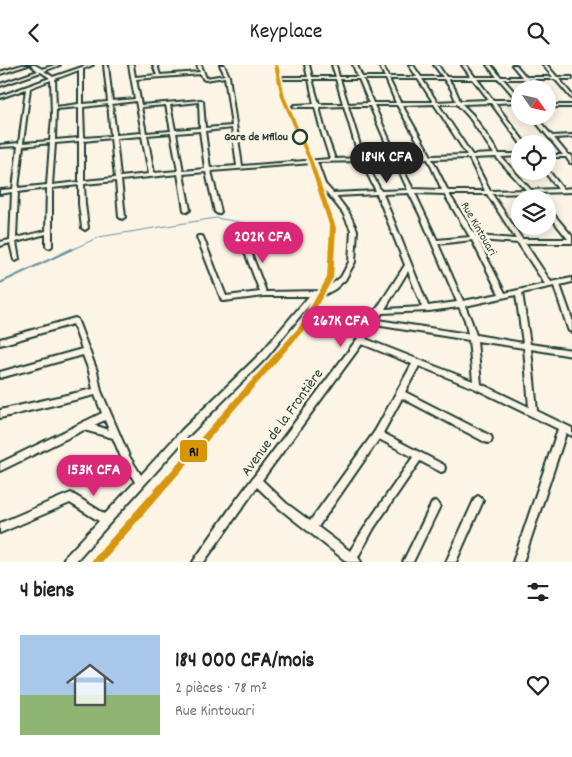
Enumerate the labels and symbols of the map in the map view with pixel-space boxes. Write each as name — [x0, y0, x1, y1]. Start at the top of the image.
north arrow — [511, 80, 556, 125]
place label: Gare de Mfilou — [224, 129, 288, 146]
marker: Gare de Mfilou — [292, 129, 308, 145]
pin: 184K CFA — [335, 141, 439, 184]
street label: Rue Kintouari — [456, 199, 500, 259]
pin: 202K CFA — [211, 221, 315, 264]
pin: 267K CFA — [289, 305, 393, 348]
street label: Avenue de la Frontière — [236, 364, 330, 481]
line badge: R1 — [179, 439, 208, 463]
text: R1 — [189, 443, 199, 463]
pin: 153K CFA — [42, 455, 146, 497]

